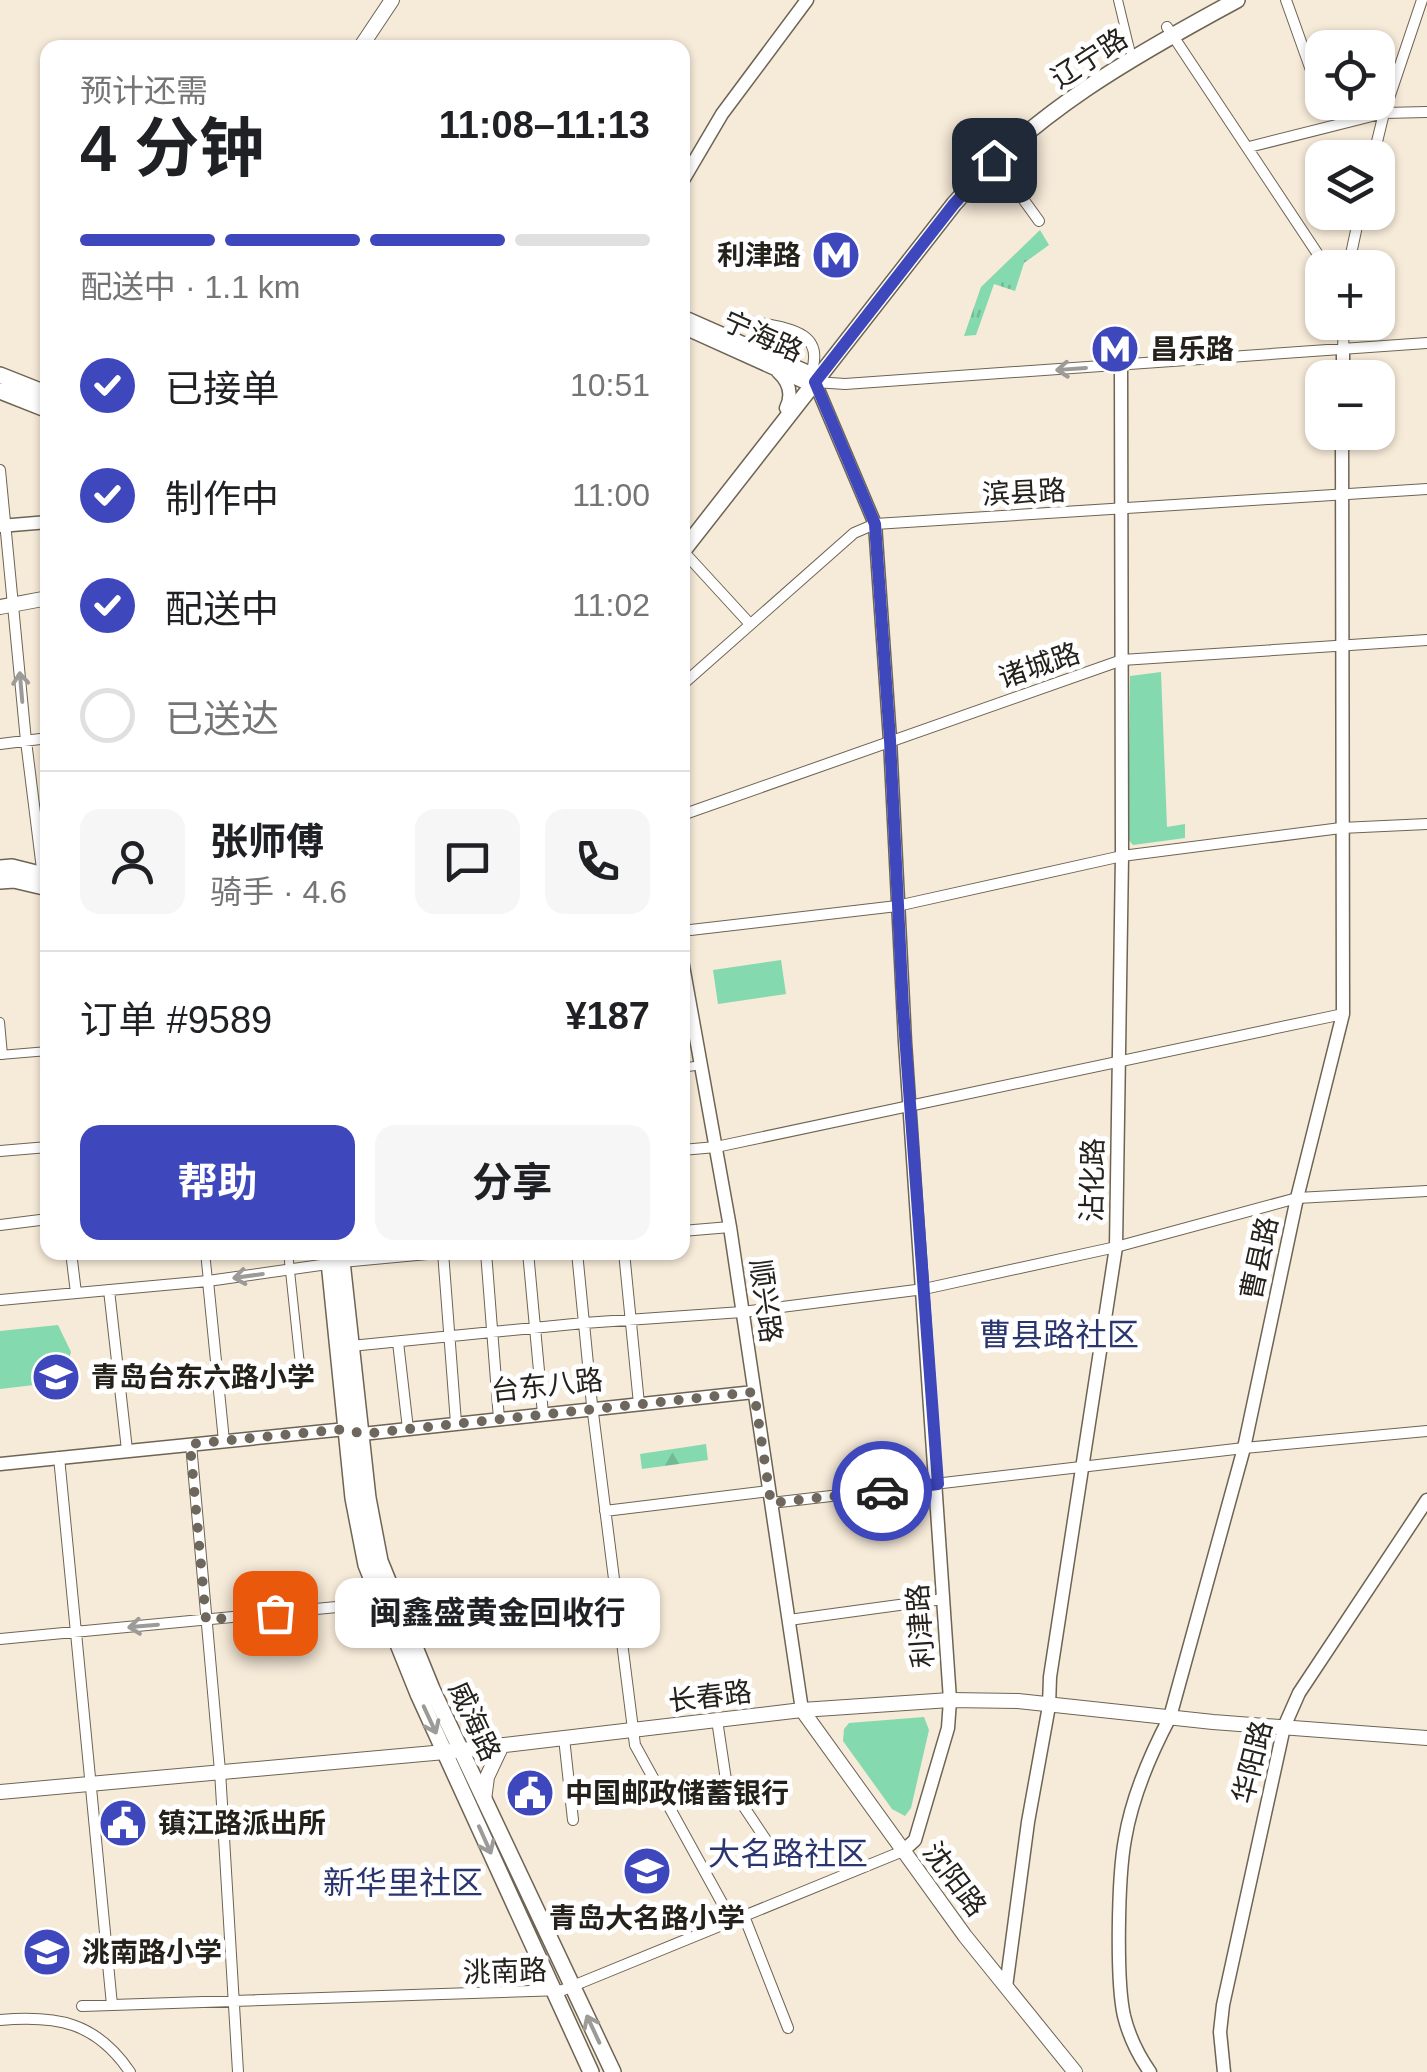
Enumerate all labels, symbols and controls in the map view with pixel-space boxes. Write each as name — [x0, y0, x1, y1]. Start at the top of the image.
street label: 辽宁路 — [1046, 23, 1133, 94]
map controls — [1305, 30, 1395, 450]
button: locate — [1305, 30, 1395, 120]
text: 预计还需 — [80, 73, 208, 109]
text: 11:08–11:13 — [439, 104, 650, 146]
text: 4 分钟 — [80, 112, 264, 185]
pin — [952, 118, 1037, 203]
icon: home — [967, 133, 1022, 188]
button: layers — [1305, 140, 1395, 230]
metro station icon: 利津路 — [810, 229, 862, 281]
place label: 利津路 — [717, 240, 801, 271]
button: + — [1305, 250, 1395, 340]
text: 配送中 · 1.1 km — [80, 269, 300, 305]
street label: 宁海路 — [718, 305, 807, 368]
metro station icon: 昌乐路 — [1089, 323, 1141, 375]
place label: 昌乐路 — [1150, 334, 1234, 365]
icon: check — [80, 358, 135, 413]
one-way arrow — [1056, 359, 1088, 378]
button: − — [1305, 360, 1395, 450]
text: 10:51 — [570, 367, 650, 403]
text: 已接单 — [165, 368, 279, 410]
icon: check — [80, 468, 135, 523]
street label: 滨县路 — [981, 475, 1067, 510]
text: 11:00 — [572, 477, 650, 513]
text: 制作中 — [165, 478, 279, 520]
icon: check — [80, 578, 135, 633]
text: 11:02 — [572, 587, 650, 623]
text: 配送中 — [165, 588, 279, 630]
street label: 诸城路 — [994, 637, 1084, 694]
one-way arrow — [11, 671, 30, 703]
text: 已送达 — [165, 698, 279, 740]
button: person — [80, 809, 185, 914]
button: chat — [415, 809, 520, 914]
button: phone — [545, 809, 650, 914]
text: 张师傅 — [210, 821, 324, 863]
text: 骑手 · 4.6 — [210, 874, 347, 910]
text: ¥187 — [565, 995, 650, 1037]
text: 订单 #9589 — [80, 999, 272, 1041]
button: 帮助 — [80, 1125, 355, 1240]
button: 分享 — [375, 1125, 650, 1240]
street label: 沾化路 — [1076, 1138, 1109, 1222]
street label: 曹县路 — [1236, 1214, 1283, 1302]
street label: 顺兴路 — [744, 1257, 787, 1345]
one-way arrow — [233, 1267, 265, 1285]
district label: 曹县路社区 — [979, 1317, 1139, 1353]
school or university icon: 青岛台东六路小学 — [30, 1351, 82, 1403]
place label: 青岛台东六路小学 — [91, 1362, 315, 1393]
street label: 台东八路 — [490, 1364, 604, 1407]
courier — [832, 1441, 932, 1541]
icon: car — [855, 1464, 910, 1519]
pin — [233, 1571, 318, 1656]
callout: 闽鑫盛黄金回收行 — [335, 1578, 660, 1648]
street label: 利津路 — [902, 1583, 939, 1669]
icon: bag — [248, 1586, 303, 1641]
text: 闽鑫盛黄金回收行 — [369, 1595, 626, 1631]
one-way arrow — [127, 1616, 159, 1635]
street label: 长春路 — [666, 1676, 754, 1717]
street label: 威海路 — [443, 1677, 506, 1766]
one-way arrow — [421, 1704, 440, 1734]
street label: 华阳路 — [1227, 1718, 1278, 1807]
public building icon: 中国邮政储蓄银行 — [504, 1767, 556, 1819]
place label: 中国邮政储蓄银行 — [565, 1778, 789, 1809]
public building icon: 镇江路派出所 — [97, 1797, 149, 1849]
place label: 镇江路派出所 — [158, 1808, 326, 1839]
one-way arrow — [477, 1824, 495, 1855]
district label: 大名路社区 — [708, 1836, 868, 1872]
street label: 沈阳路 — [917, 1836, 992, 1922]
school or university icon: 青岛大名路小学 — [621, 1845, 673, 1897]
district label: 新华里社区 — [323, 1865, 483, 1901]
place label: 青岛大名路小学 — [549, 1903, 745, 1934]
school or university icon: 洮南路小学 — [21, 1926, 73, 1978]
place label: 洮南路小学 — [82, 1937, 222, 1968]
street label: 洮南路 — [462, 1955, 548, 1988]
one-way arrow — [582, 2015, 601, 2045]

